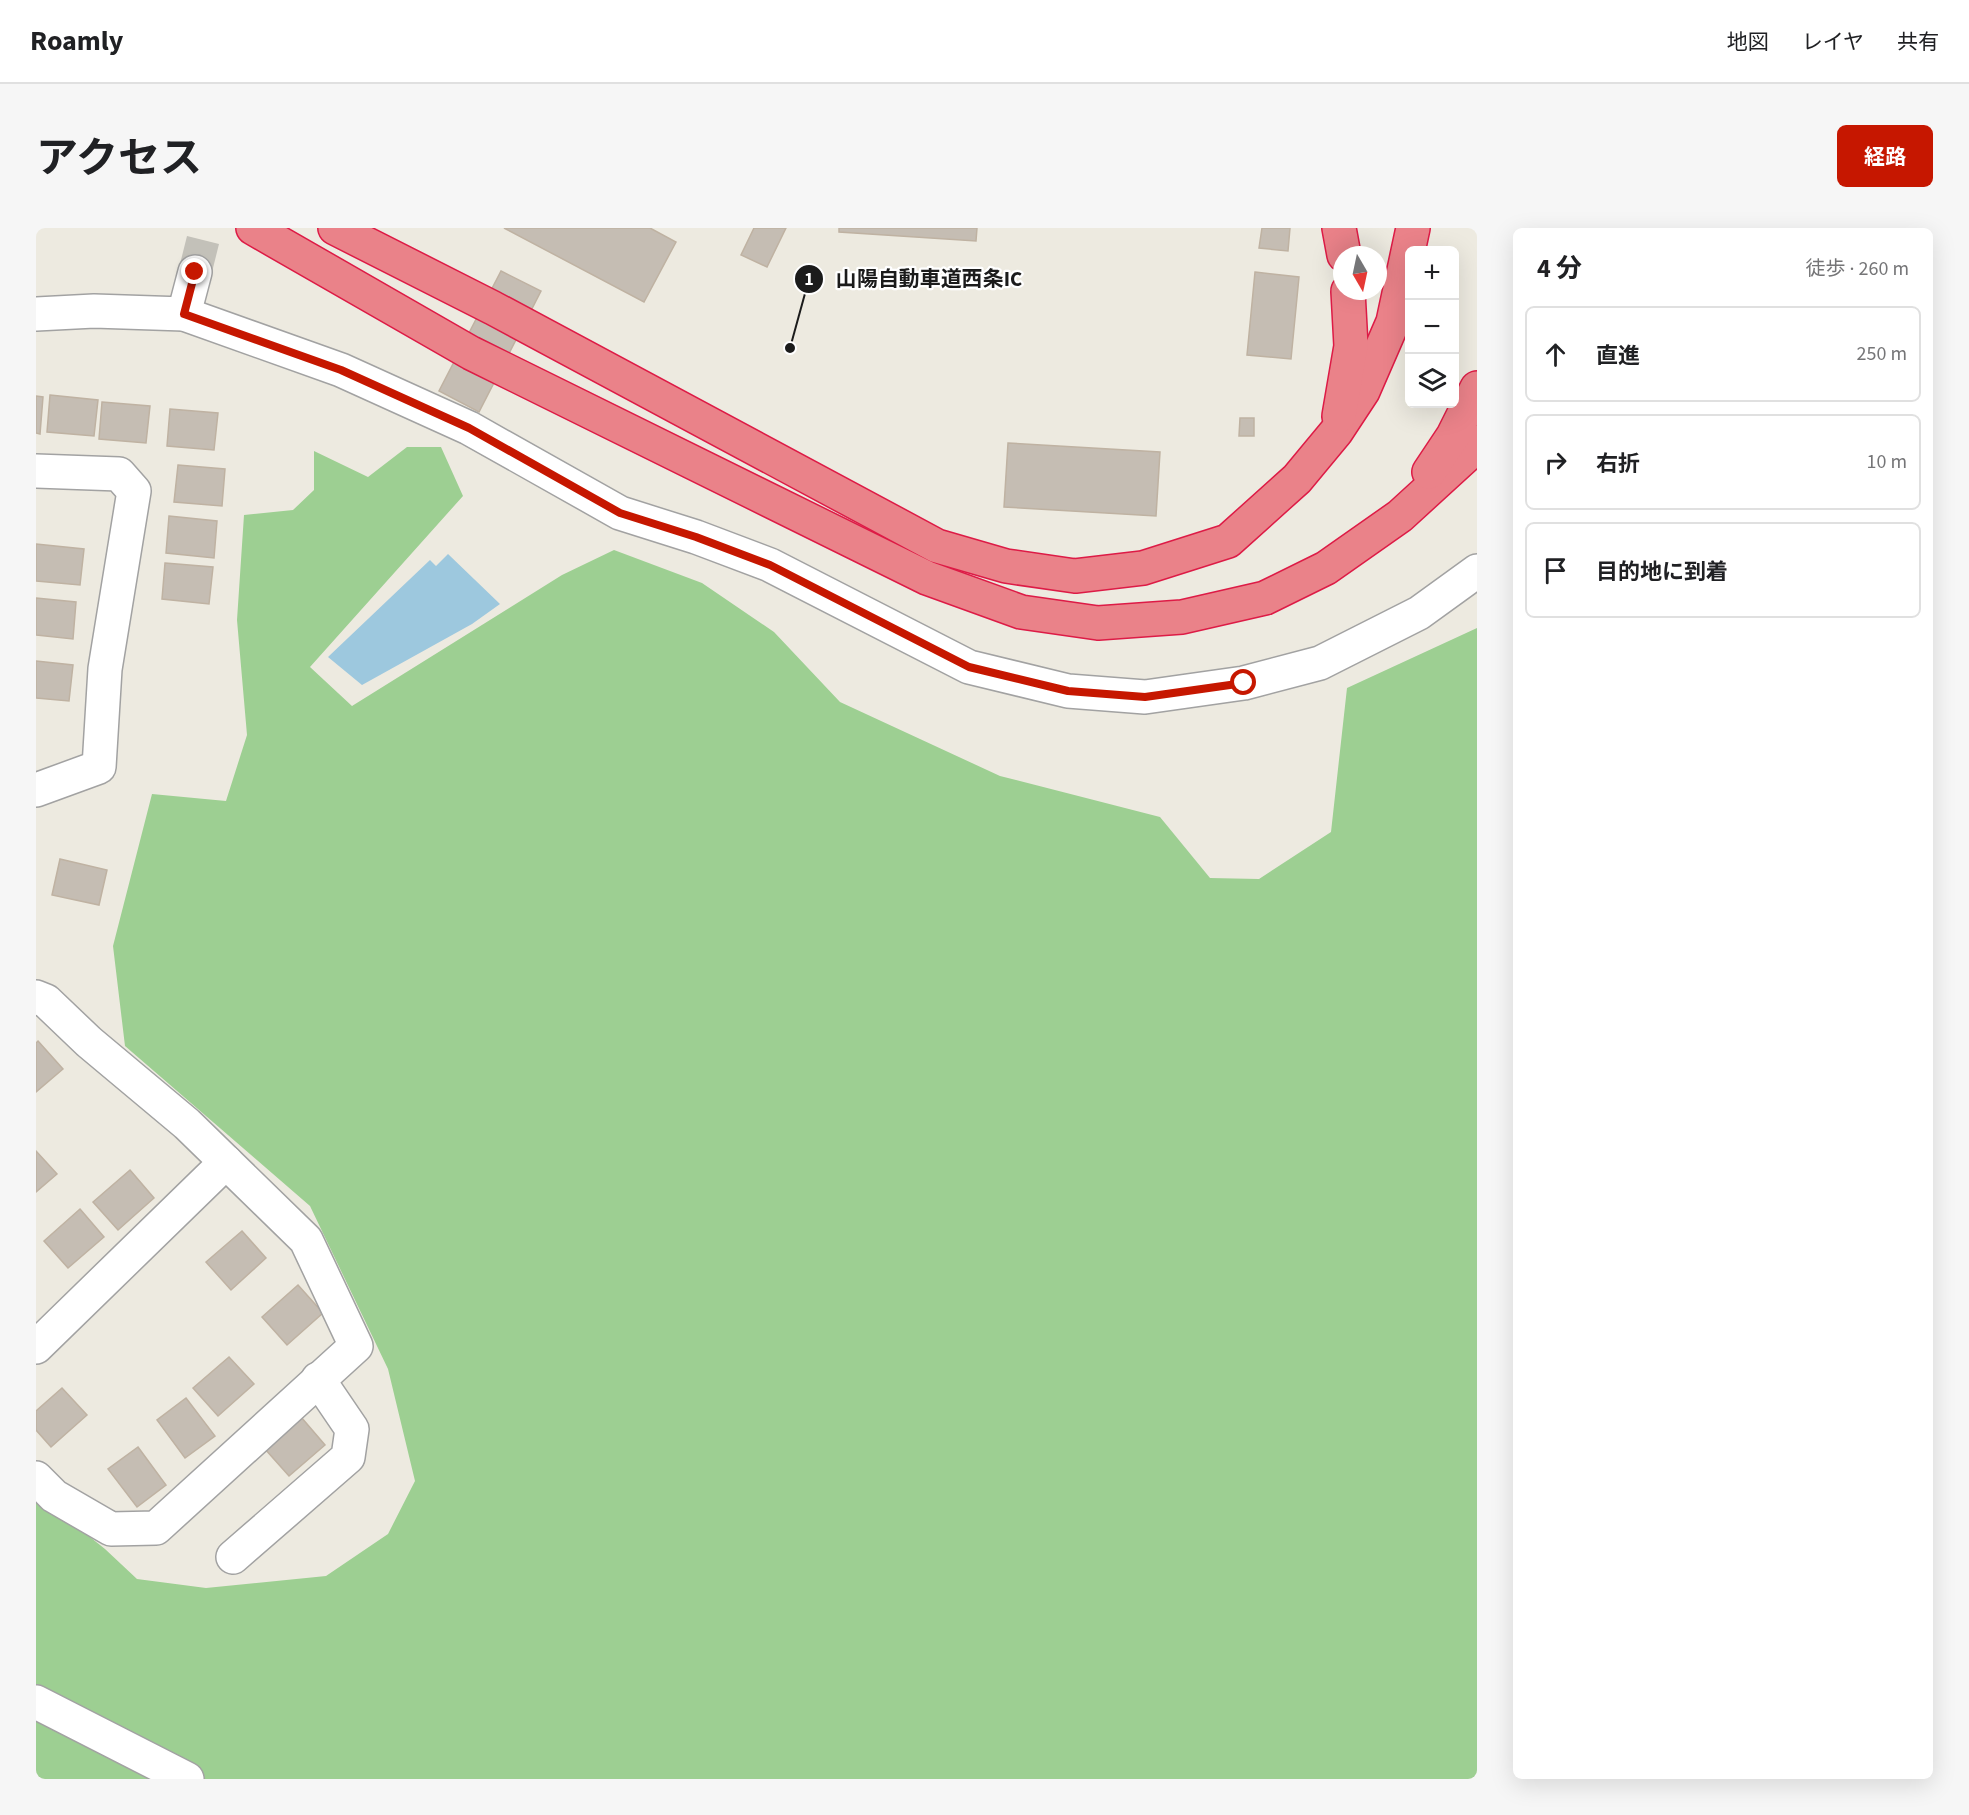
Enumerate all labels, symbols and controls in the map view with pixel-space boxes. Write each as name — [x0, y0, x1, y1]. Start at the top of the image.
text: Roamly — [30, 21, 123, 61]
text: 地図 — [1727, 27, 1769, 57]
text: レイヤ — [1802, 27, 1864, 57]
text: 共有 — [1897, 27, 1939, 57]
button: 経路 — [1837, 125, 1933, 187]
text: アクセス — [36, 129, 202, 189]
north arrow — [1333, 246, 1387, 300]
map controls — [1405, 246, 1459, 408]
button: + — [1405, 246, 1459, 300]
text: 4 分 — [1537, 250, 1582, 287]
text: 徒歩 · 260 m — [1806, 255, 1909, 283]
route end — [181, 258, 207, 284]
callout: 山陽自動車道西条IC — [794, 259, 1034, 298]
text: 山陽自動車道西条IC — [836, 264, 1022, 294]
text: 1 — [804, 267, 814, 292]
button: − — [1405, 300, 1459, 354]
icon: ahead — [1539, 338, 1572, 371]
text: 直進 — [1596, 340, 1640, 372]
text: 250 m — [1857, 340, 1907, 368]
button: layers — [1405, 354, 1459, 408]
icon: right — [1539, 446, 1572, 479]
text: 右折 — [1596, 448, 1640, 480]
text: 10 m — [1867, 448, 1907, 476]
icon: arrive — [1539, 554, 1572, 587]
text: 目的地に到着 — [1596, 556, 1728, 588]
route start — [1230, 669, 1256, 695]

